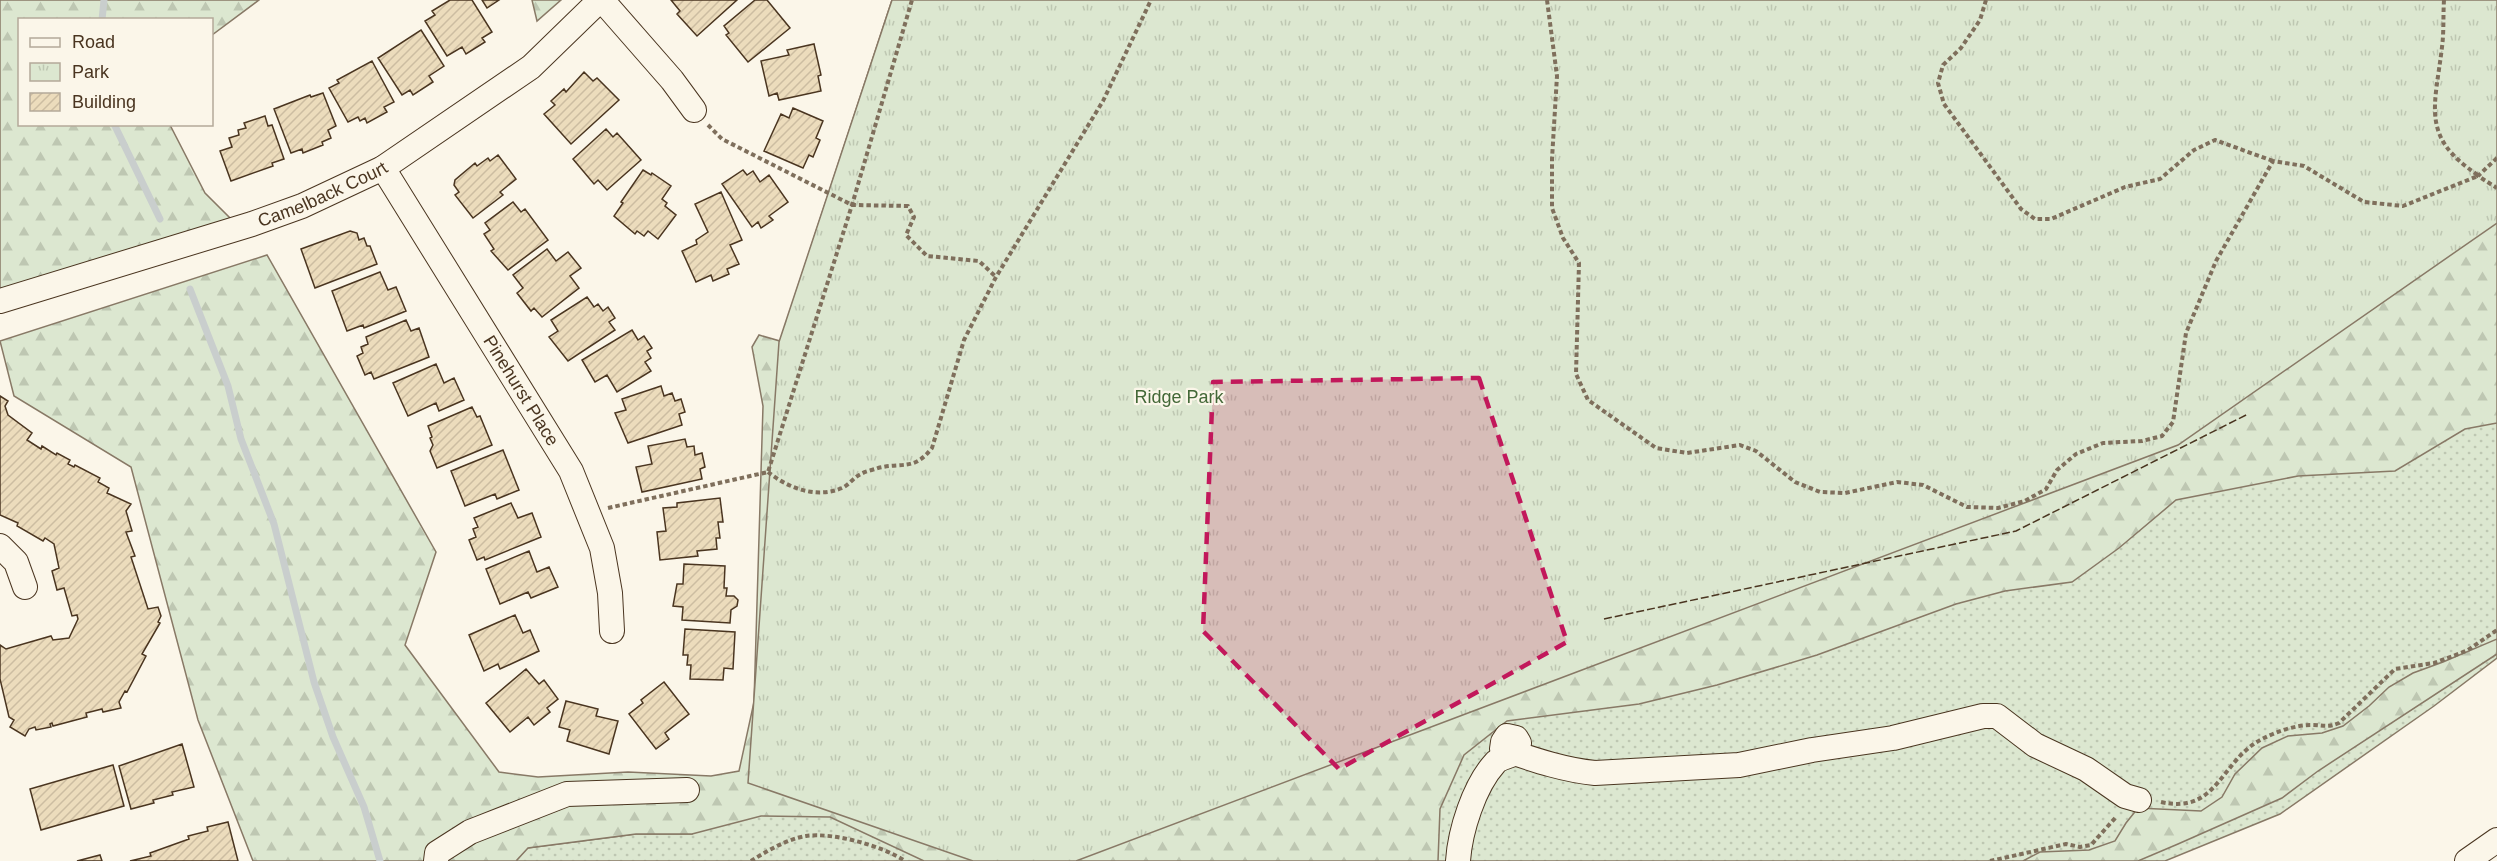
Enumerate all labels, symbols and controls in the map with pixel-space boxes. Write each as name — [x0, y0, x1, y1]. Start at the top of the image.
legend — [18, 18, 213, 126]
text: Road — [72, 32, 115, 52]
text: Park — [72, 62, 110, 82]
text: Building — [72, 92, 136, 112]
street label: Camelback Court — [255, 158, 391, 231]
street label: Pinehurst Place — [479, 332, 563, 449]
park label: Ridge Park — [1134, 387, 1225, 407]

